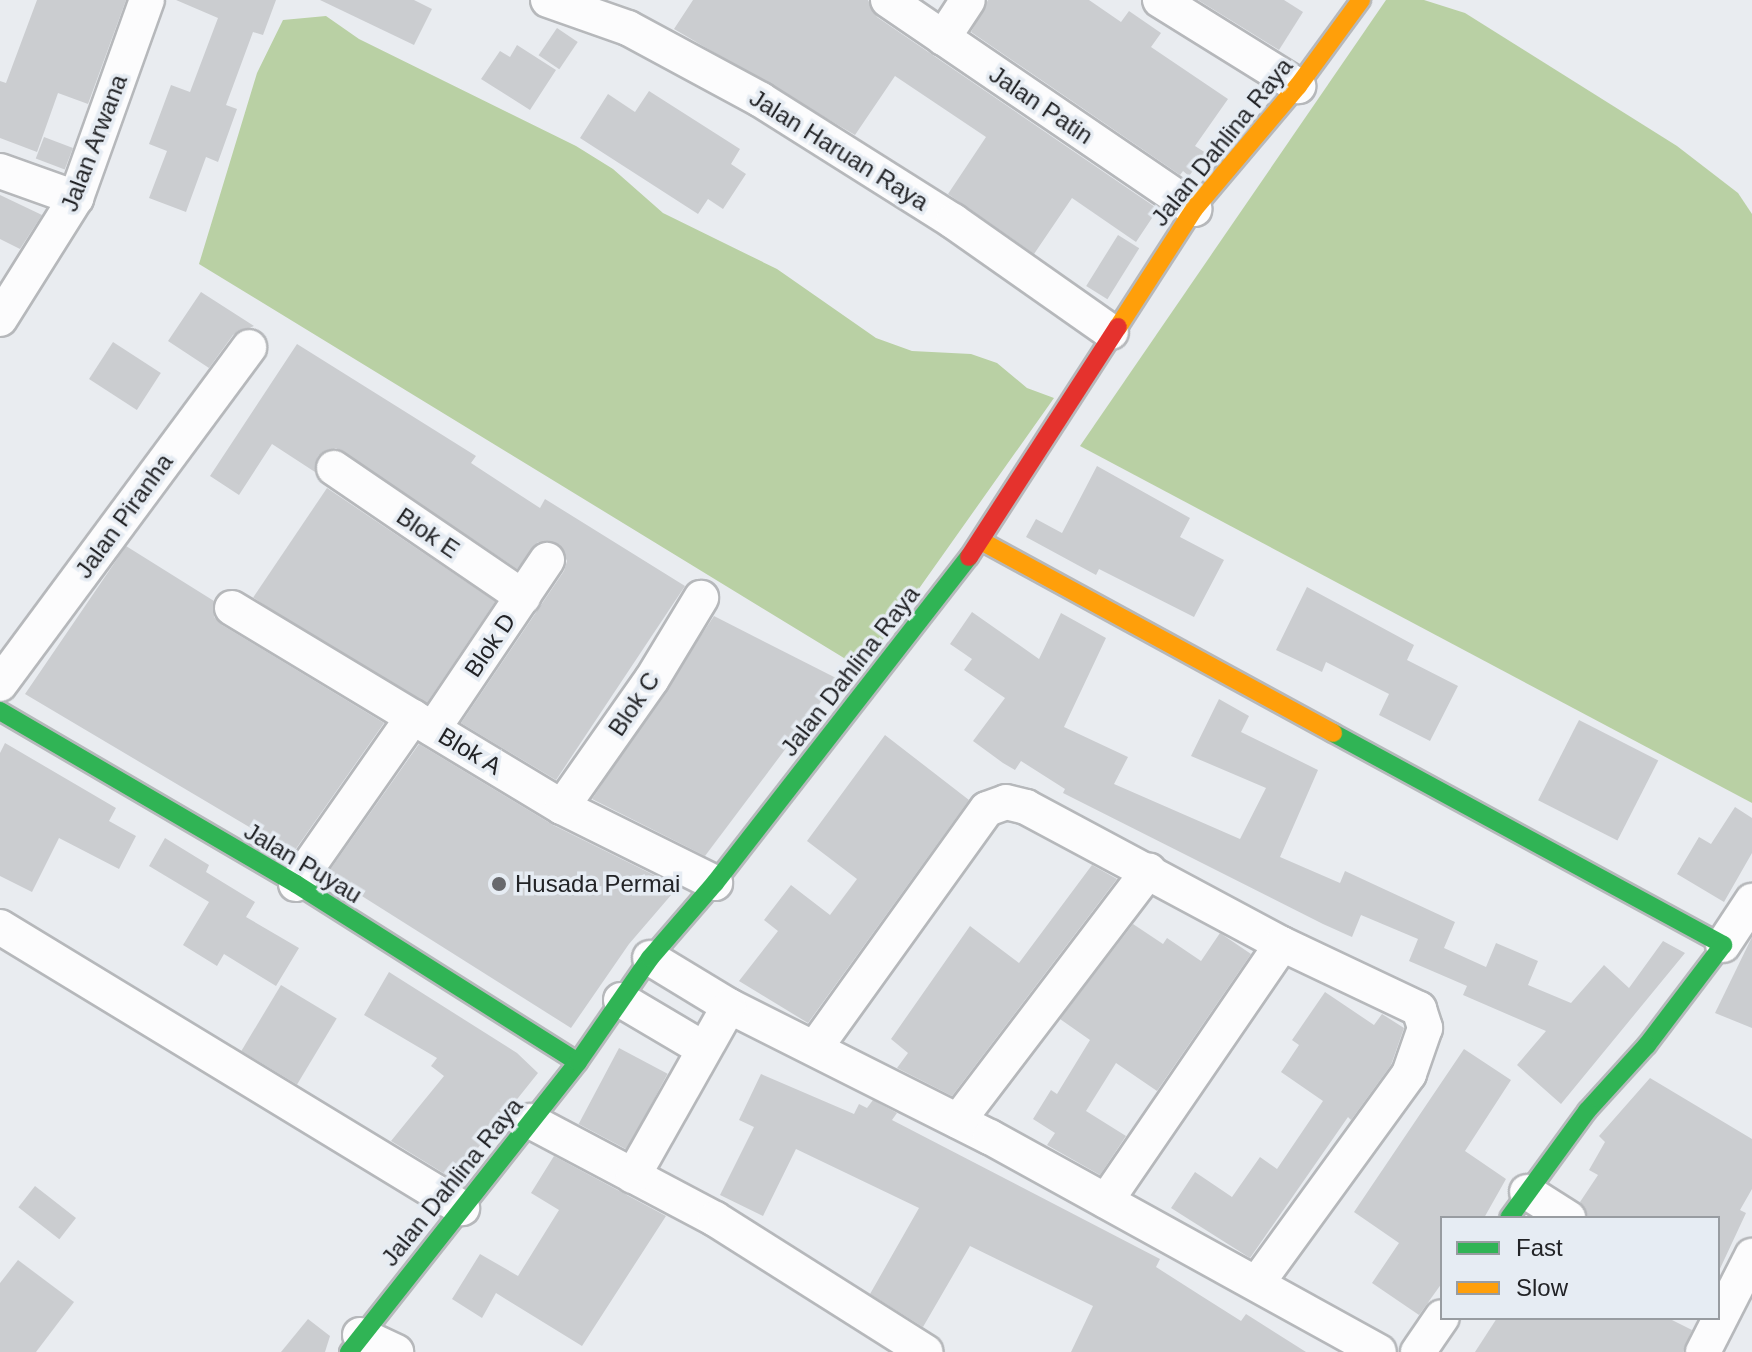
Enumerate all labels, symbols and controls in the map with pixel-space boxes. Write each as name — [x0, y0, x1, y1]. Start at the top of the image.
street label: Jalan Dahlina Raya — [1145, 52, 1299, 232]
street label: Jalan Patin — [984, 60, 1098, 150]
street label: Jalan Arwana — [54, 70, 134, 216]
street label: Jalan Haruan Raya — [744, 83, 934, 217]
street label: Jalan Piranha — [69, 448, 179, 584]
street label: Blok E — [391, 502, 465, 564]
street label: Jalan Dahlina Raya — [775, 580, 925, 762]
street label: Blok D — [458, 608, 522, 682]
street label: Blok C — [602, 667, 666, 741]
street label: Blok A — [433, 721, 507, 781]
street label: Jalan Puyau — [239, 817, 367, 909]
place label: Husada Permai — [515, 870, 680, 898]
marker: Husada Permai — [490, 875, 508, 893]
street label: Jalan Dahlina Raya — [375, 1092, 529, 1272]
legend — [1440, 1216, 1720, 1320]
text: Fast — [1516, 1234, 1563, 1261]
text: Slow — [1516, 1274, 1568, 1301]

